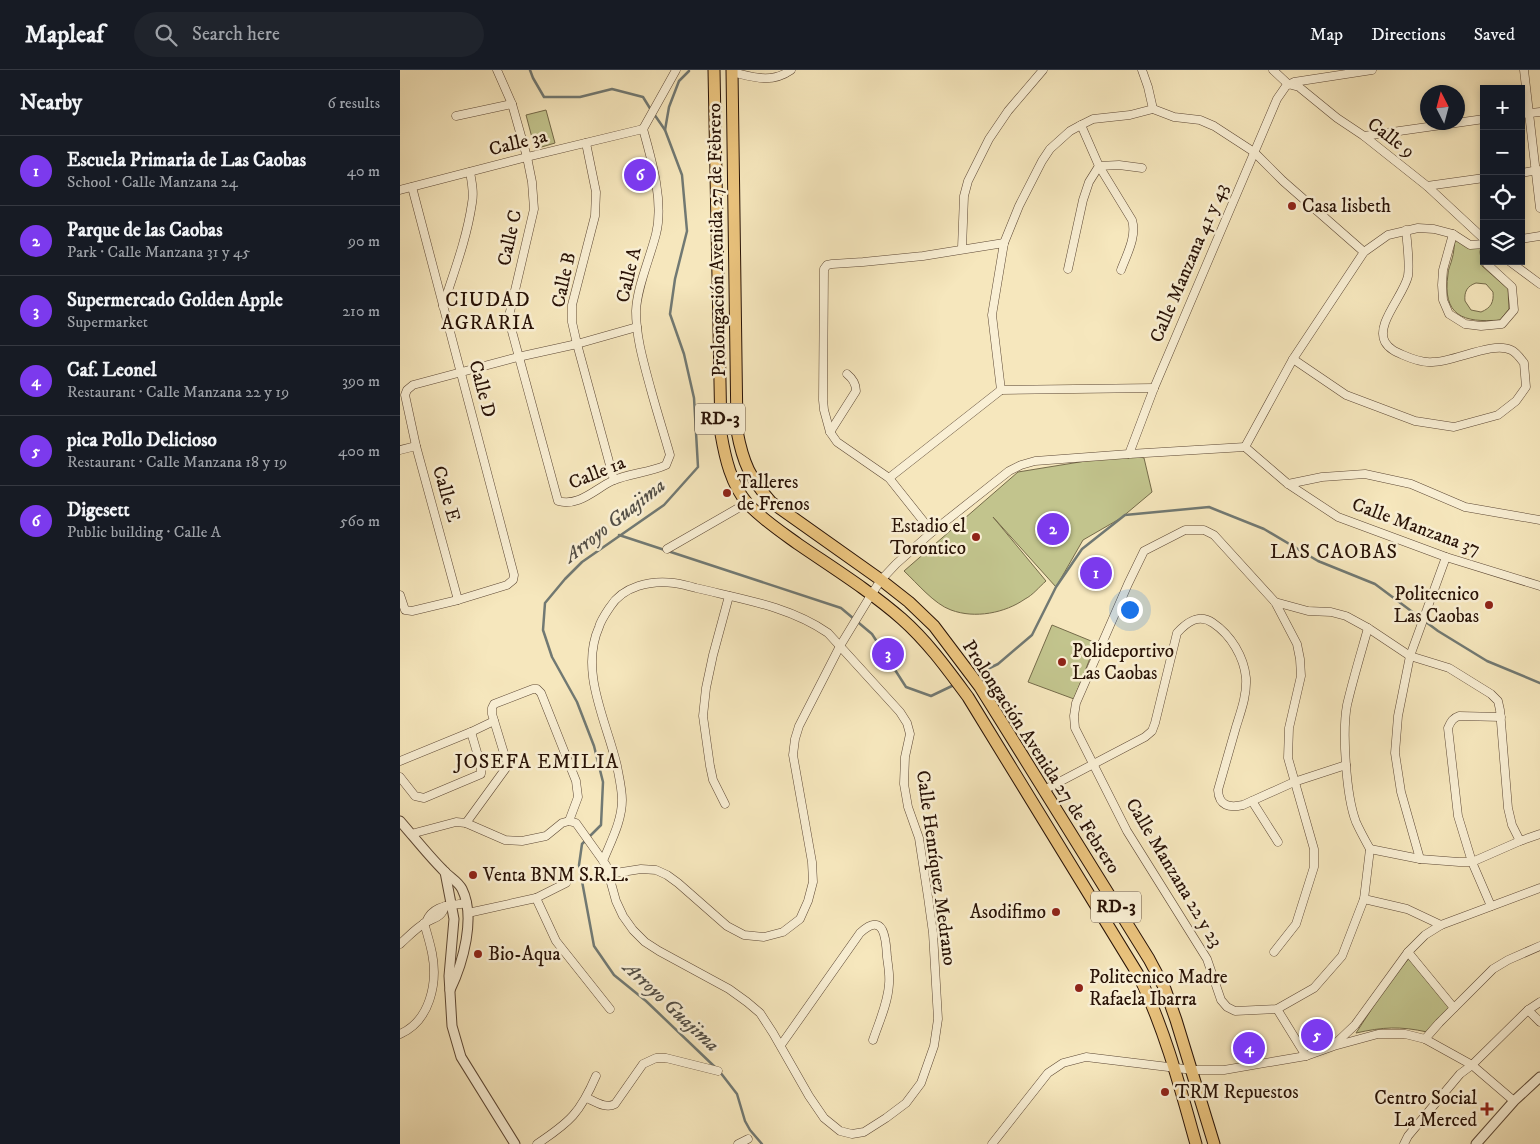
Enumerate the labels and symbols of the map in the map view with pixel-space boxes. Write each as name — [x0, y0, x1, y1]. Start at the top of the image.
north arrow — [1420, 85, 1465, 130]
street label: Prolongación Avenida 27 de Febrero — [703, 103, 731, 377]
street label: Calle 9 — [1363, 113, 1419, 163]
street label: Calle 3a — [487, 125, 549, 161]
pin: 6 — [624, 156, 656, 194]
street label: Calle Manzana 41 y 43 — [1145, 180, 1233, 346]
place label: Casa lisbeth — [1302, 195, 1391, 218]
marker: Casa lisbeth — [1286, 200, 1298, 212]
street label: Calle C — [493, 208, 527, 268]
street label: Calle A — [611, 244, 647, 305]
street label: Calle B — [547, 250, 581, 310]
district label: CIUDAD AGRARIA — [441, 288, 535, 336]
street label: Calle D — [463, 358, 501, 420]
road number: RD-3 — [695, 404, 745, 434]
street label: Calle 1a — [565, 451, 629, 495]
street label: Calle E — [427, 463, 465, 525]
place label: Talleres de Frenos — [737, 471, 810, 516]
water label: Arroyo Guajima — [558, 474, 671, 570]
marker: Talleres de Frenos — [721, 487, 733, 499]
street label: Calle Manzana 37 — [1349, 493, 1483, 561]
pin: 2 — [1037, 510, 1069, 548]
place label: Estadio el Torontico — [890, 515, 966, 560]
marker: Estadio el Torontico — [970, 531, 982, 543]
district label: LAS CAOBAS — [1270, 540, 1398, 565]
pin: 1 — [1080, 554, 1112, 592]
place label: Politecnico Las Caobas — [1394, 583, 1479, 628]
your location — [1117, 597, 1143, 623]
marker: Politecnico Las Caobas — [1483, 599, 1495, 611]
pin: 3 — [872, 635, 904, 673]
street label: Prolongación Avenida 27 de Febrero — [957, 636, 1125, 878]
place label: Polideportivo Las Caobas — [1072, 640, 1174, 685]
marker: Polideportivo Las Caobas — [1056, 656, 1068, 668]
district label: JOSEFA EMILIA — [453, 750, 619, 775]
street label: Calle Henríquez Medrano — [910, 769, 961, 967]
street label: Calle Manzana 22 y 23 — [1120, 794, 1228, 952]
place label: Venta BNM S.R.L. — [482, 864, 629, 887]
marker: Venta BNM S.R.L. — [467, 869, 479, 881]
road number: RD-3 — [1091, 892, 1141, 922]
place label: Asodifimo — [970, 901, 1046, 924]
marker: Asodifimo — [1050, 906, 1062, 918]
place label: Bio-Aqua — [488, 943, 561, 967]
marker: Bio-Aqua — [472, 948, 484, 960]
water label: Arroyo Guajima — [616, 955, 724, 1058]
place label: Politecnico Madre Rafaela Ibarra — [1089, 966, 1228, 1011]
marker: Politecnico Madre Rafaela Ibarra — [1073, 982, 1085, 994]
pin: 5 — [1301, 1016, 1333, 1054]
pin: 4 — [1233, 1029, 1265, 1067]
place label: TRM Repuestos — [1175, 1081, 1298, 1104]
marker: TRM Repuestos — [1159, 1086, 1171, 1098]
place label: Centro Social La Merced — [1374, 1087, 1478, 1132]
marker: Centro Social La Merced — [1481, 1103, 1493, 1115]

